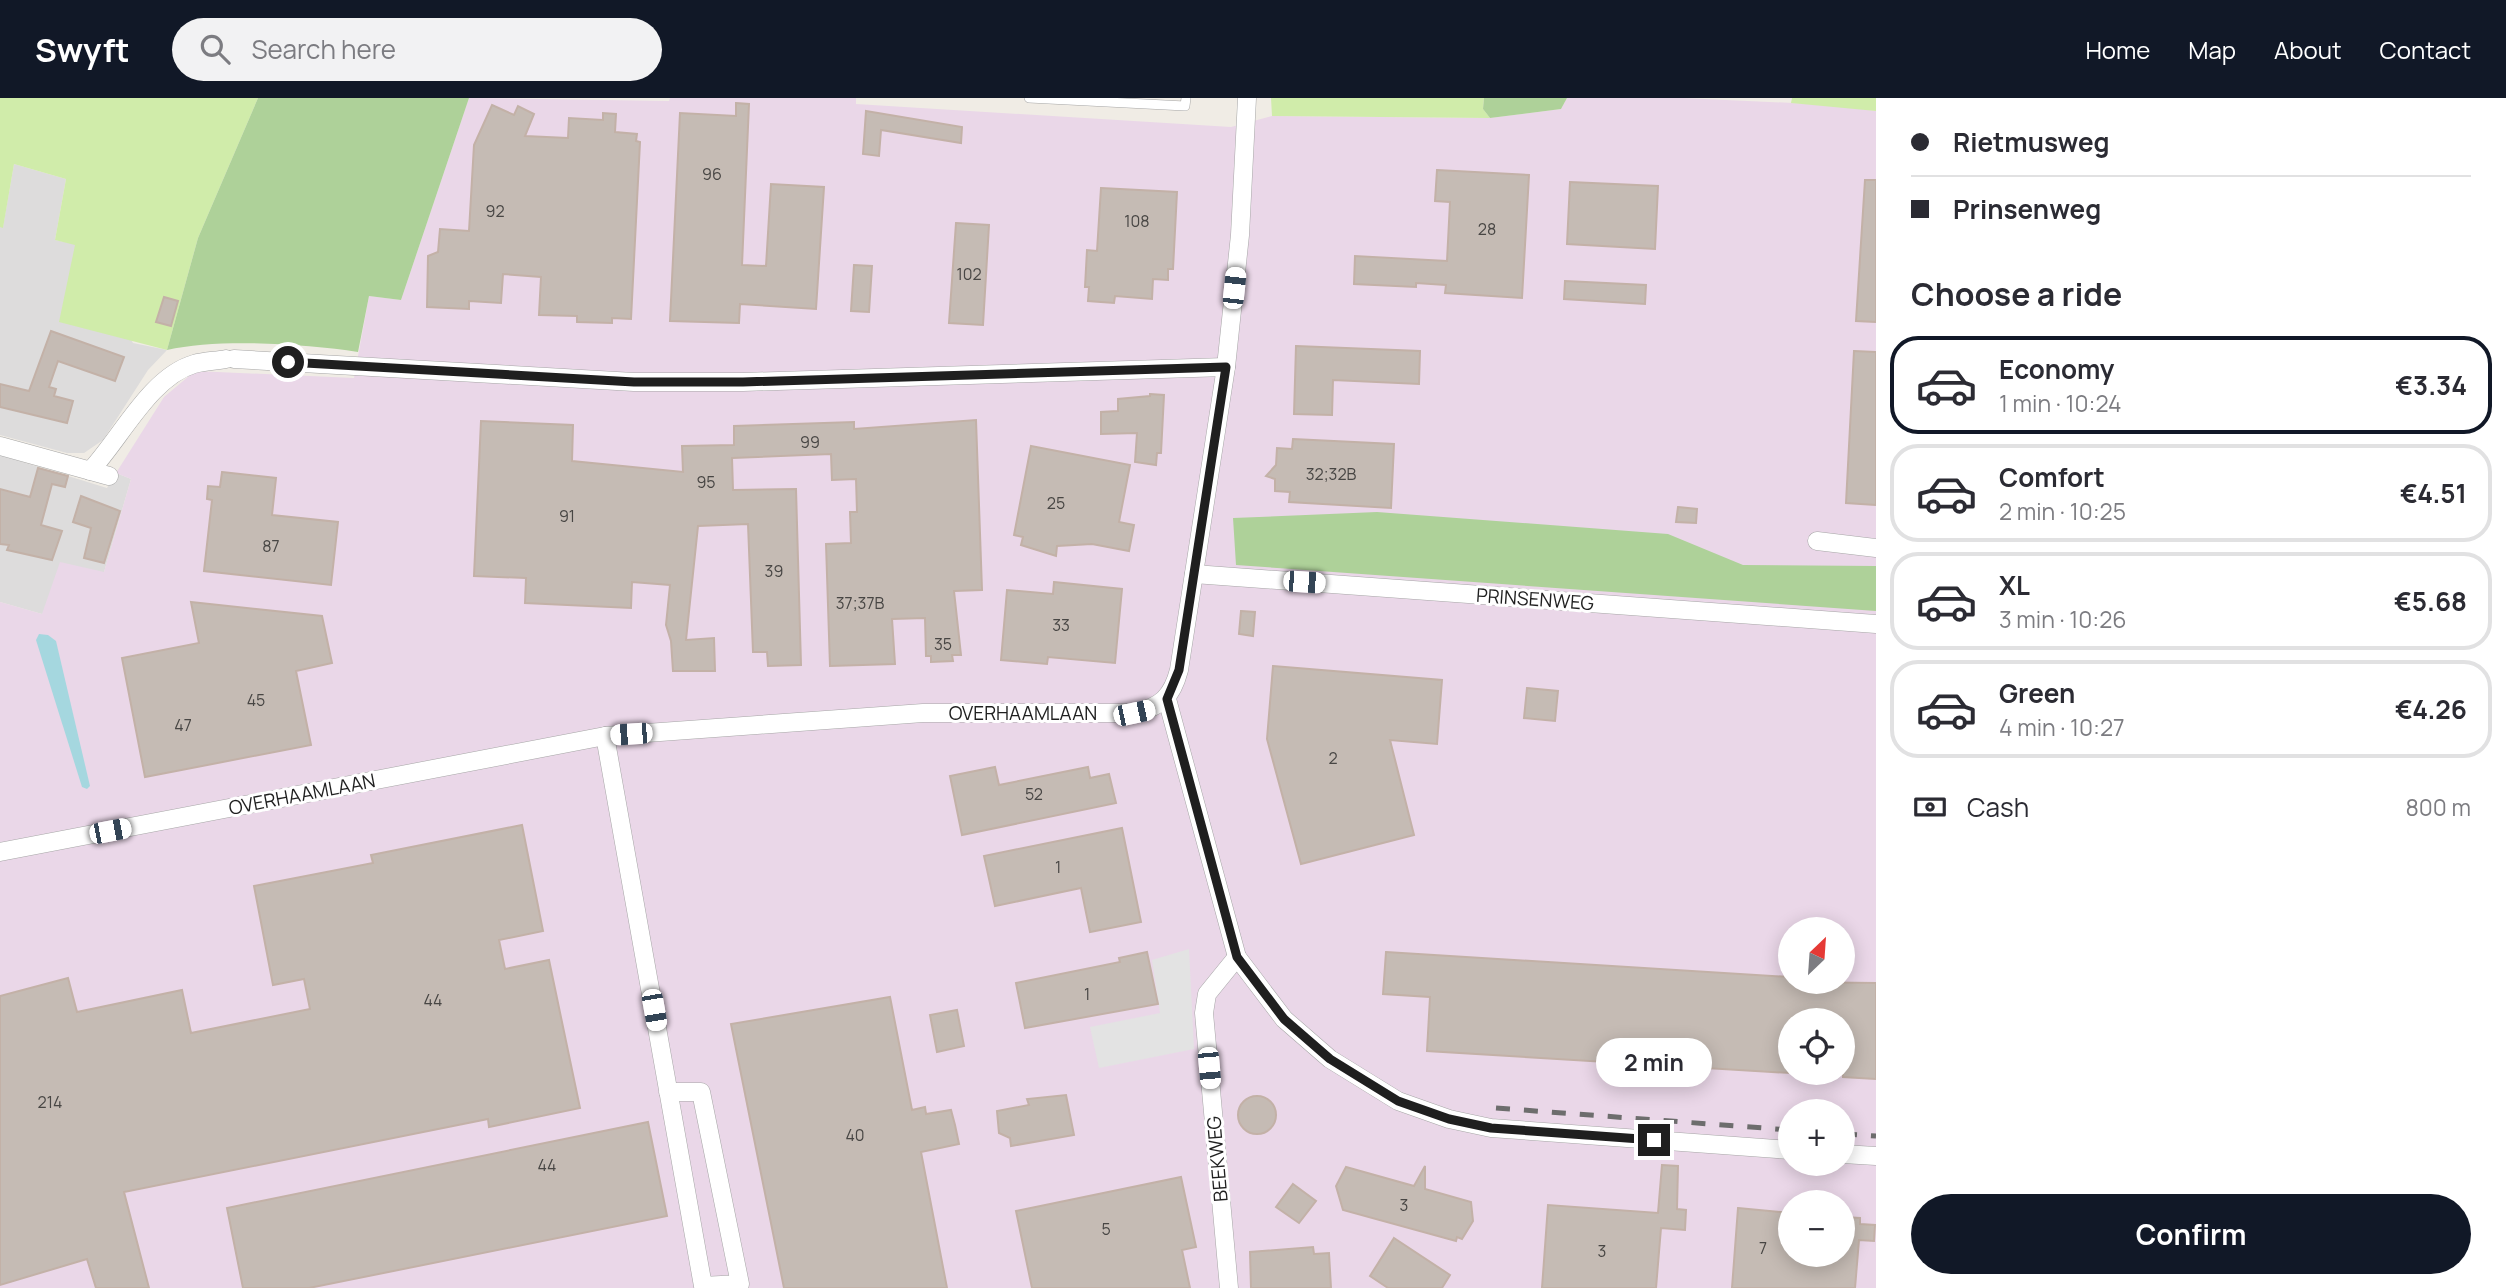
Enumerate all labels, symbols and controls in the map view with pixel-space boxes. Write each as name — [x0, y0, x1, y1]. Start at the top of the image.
search box — [172, 18, 662, 81]
text: Swyft — [35, 27, 130, 72]
icon: search — [196, 30, 234, 68]
text: Search here — [252, 31, 396, 67]
text: Home — [2085, 33, 2150, 66]
text: Map — [2188, 33, 2236, 66]
text: About — [2274, 33, 2342, 66]
text: Contact — [2380, 33, 2471, 66]
text: Rietmusweg — [1953, 124, 2110, 160]
house number: 96 — [702, 163, 722, 185]
text: Prinsenweg — [1953, 191, 2101, 227]
house number: 92 — [485, 200, 505, 222]
house number: 108 — [1124, 210, 1150, 232]
house number: 28 — [1478, 218, 1496, 240]
house number: 102 — [956, 263, 982, 285]
car — [1222, 266, 1247, 310]
text: Choose a ride — [1911, 272, 2122, 316]
route start — [272, 346, 304, 378]
text: Economy — [1999, 351, 2114, 387]
icon: car — [1915, 354, 1978, 417]
text: €3.34 — [2395, 367, 2467, 403]
text: 1 min · 10:24 — [1999, 387, 2122, 419]
house number: 99 — [800, 431, 820, 453]
text: Comfort — [1999, 459, 2105, 495]
icon: car — [1915, 462, 1978, 525]
house number: 32;32B — [1306, 463, 1357, 485]
house number: 95 — [696, 471, 716, 493]
text: €4.51 — [2400, 475, 2467, 511]
house number: 25 — [1047, 492, 1065, 514]
text: 2 min · 10:25 — [1999, 495, 2126, 527]
house number: 91 — [559, 505, 575, 527]
house number: 87 — [262, 535, 280, 557]
house number: 39 — [765, 560, 783, 582]
text: XL — [1999, 567, 2030, 603]
car — [1283, 570, 1326, 594]
icon: car — [1915, 570, 1978, 633]
street label: PRINSENWEG — [1475, 582, 1595, 616]
text: €5.68 — [2394, 583, 2467, 619]
house number: 37;37B — [836, 592, 884, 614]
text: 3 min · 10:26 — [1999, 603, 2127, 635]
house number: 33 — [1052, 614, 1070, 636]
house number: 35 — [934, 633, 952, 655]
text: Green — [1999, 675, 2075, 711]
icon: car — [1915, 678, 1978, 741]
house number: 45 — [247, 689, 265, 711]
text: €4.26 — [2395, 691, 2467, 727]
car — [1112, 698, 1157, 728]
street label: OVERHAAMLAAN — [949, 700, 1097, 726]
text: 4 min · 10:27 — [1999, 711, 2125, 743]
house number: 47 — [174, 714, 192, 736]
car — [610, 722, 653, 746]
house number: 2 — [1328, 747, 1338, 769]
street label: OVERHAAMLAAN — [227, 767, 377, 821]
house number: 52 — [1025, 783, 1043, 805]
icon: cash — [1911, 788, 1949, 826]
text: Cash — [1967, 789, 2029, 825]
text: 800 m — [2405, 791, 2471, 823]
car — [88, 817, 133, 845]
house number: 1 — [1055, 856, 1061, 878]
north arrow — [1778, 917, 1855, 994]
map controls — [1778, 917, 1855, 1267]
house number: 1 — [1084, 983, 1090, 1005]
car — [641, 987, 668, 1033]
house number: 44 — [423, 989, 443, 1011]
button: locate — [1778, 1008, 1855, 1085]
callout: 2 min — [1596, 1038, 1712, 1088]
car — [1197, 1046, 1222, 1090]
text: 2 min — [1624, 1046, 1684, 1078]
house number: 214 — [38, 1091, 62, 1113]
button: + — [1778, 1099, 1855, 1176]
street label: BEEKWEG — [1200, 1115, 1234, 1203]
house number: 40 — [845, 1124, 865, 1146]
route end — [1638, 1124, 1670, 1156]
house number: 44 — [537, 1154, 557, 1176]
button: − — [1778, 1190, 1855, 1267]
house number: 3 — [1400, 1194, 1408, 1216]
button: Confirm — [1911, 1194, 2471, 1274]
house number: 5 — [1101, 1218, 1111, 1240]
house number: 7 — [1759, 1237, 1767, 1259]
house number: 3 — [1598, 1240, 1606, 1262]

